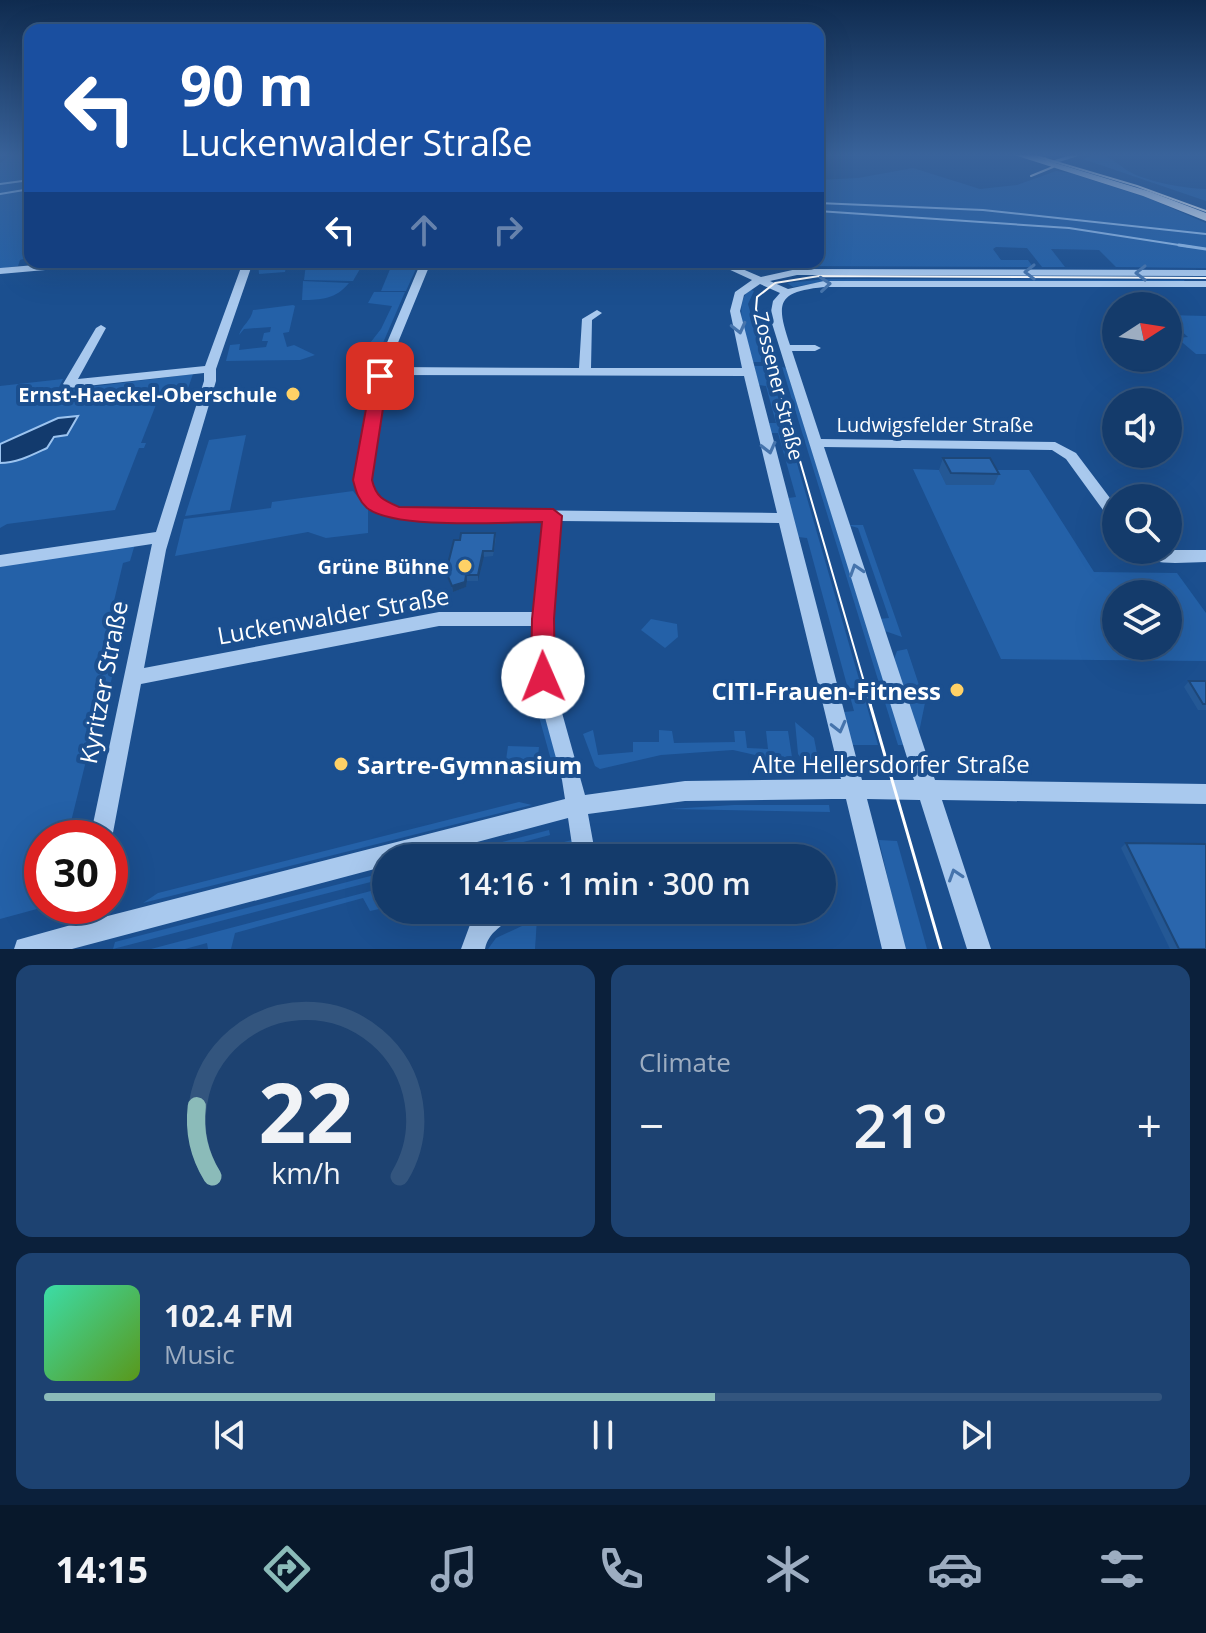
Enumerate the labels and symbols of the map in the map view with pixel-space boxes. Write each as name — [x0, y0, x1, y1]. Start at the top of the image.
one-way arrow — [1023, 263, 1036, 281]
one-way arrow — [1134, 264, 1147, 282]
one-way arrow — [819, 276, 832, 293]
north arrow — [1102, 292, 1182, 372]
street label: Zossener Straße — [748, 309, 810, 463]
one-way arrow — [730, 320, 747, 334]
pin — [346, 342, 414, 410]
place label: Ernst-Haeckel-Oberschule — [18, 381, 277, 408]
marker: Ernst-Haeckel-Oberschule — [284, 385, 302, 403]
street label: Ludwigsfelder Straße — [837, 411, 1033, 438]
one-way arrow — [760, 440, 777, 454]
place label: Grüne Bühne — [317, 553, 449, 580]
marker: Grüne Bühne — [456, 557, 474, 575]
one-way arrow — [849, 564, 865, 578]
street label: Luckenwalder Straße — [214, 578, 452, 652]
street label: Kyritzer Straße — [71, 598, 135, 766]
position arrow — [501, 635, 585, 719]
place label: CITI-Frauen-Fitness — [711, 674, 941, 707]
marker: CITI-Frauen-Fitness — [948, 681, 966, 699]
one-way arrow — [830, 720, 847, 734]
street label: Alte Hellersdorfer Straße — [752, 747, 1030, 780]
place label: Sartre-Gymnasium — [357, 748, 582, 781]
marker: Sartre-Gymnasium — [332, 755, 350, 773]
speed limit sign: 30 — [24, 820, 128, 924]
one-way arrow — [948, 868, 964, 882]

